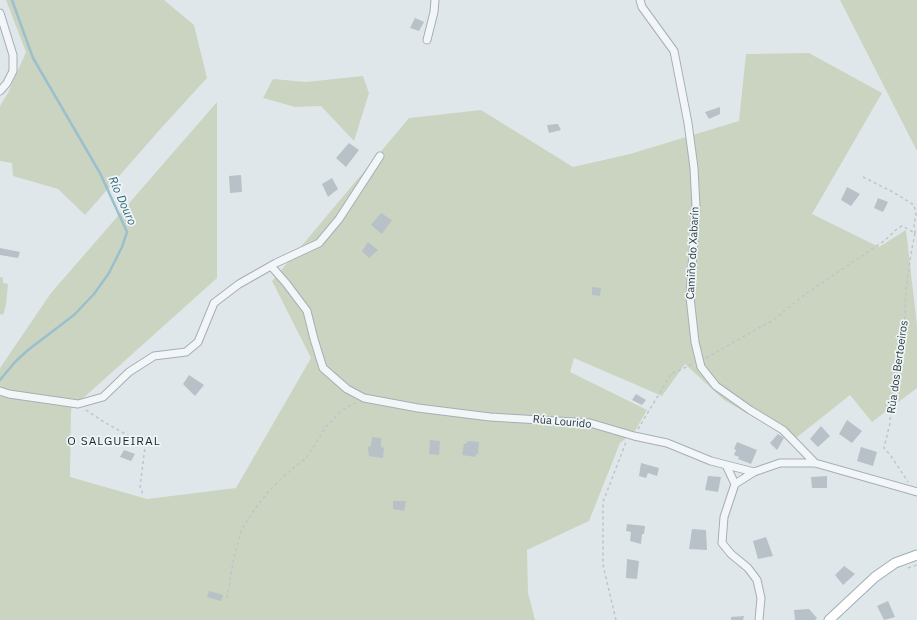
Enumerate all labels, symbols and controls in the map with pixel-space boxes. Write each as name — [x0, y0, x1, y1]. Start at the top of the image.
water label: Río Douro — [105, 174, 139, 228]
street label: Camiño do Xabarín — [684, 206, 702, 300]
street label: Rúa dos Bertoeiros — [885, 320, 911, 414]
street label: Rúa Lourido — [532, 413, 592, 431]
district label: O SALGUEIRAL — [67, 435, 161, 449]

